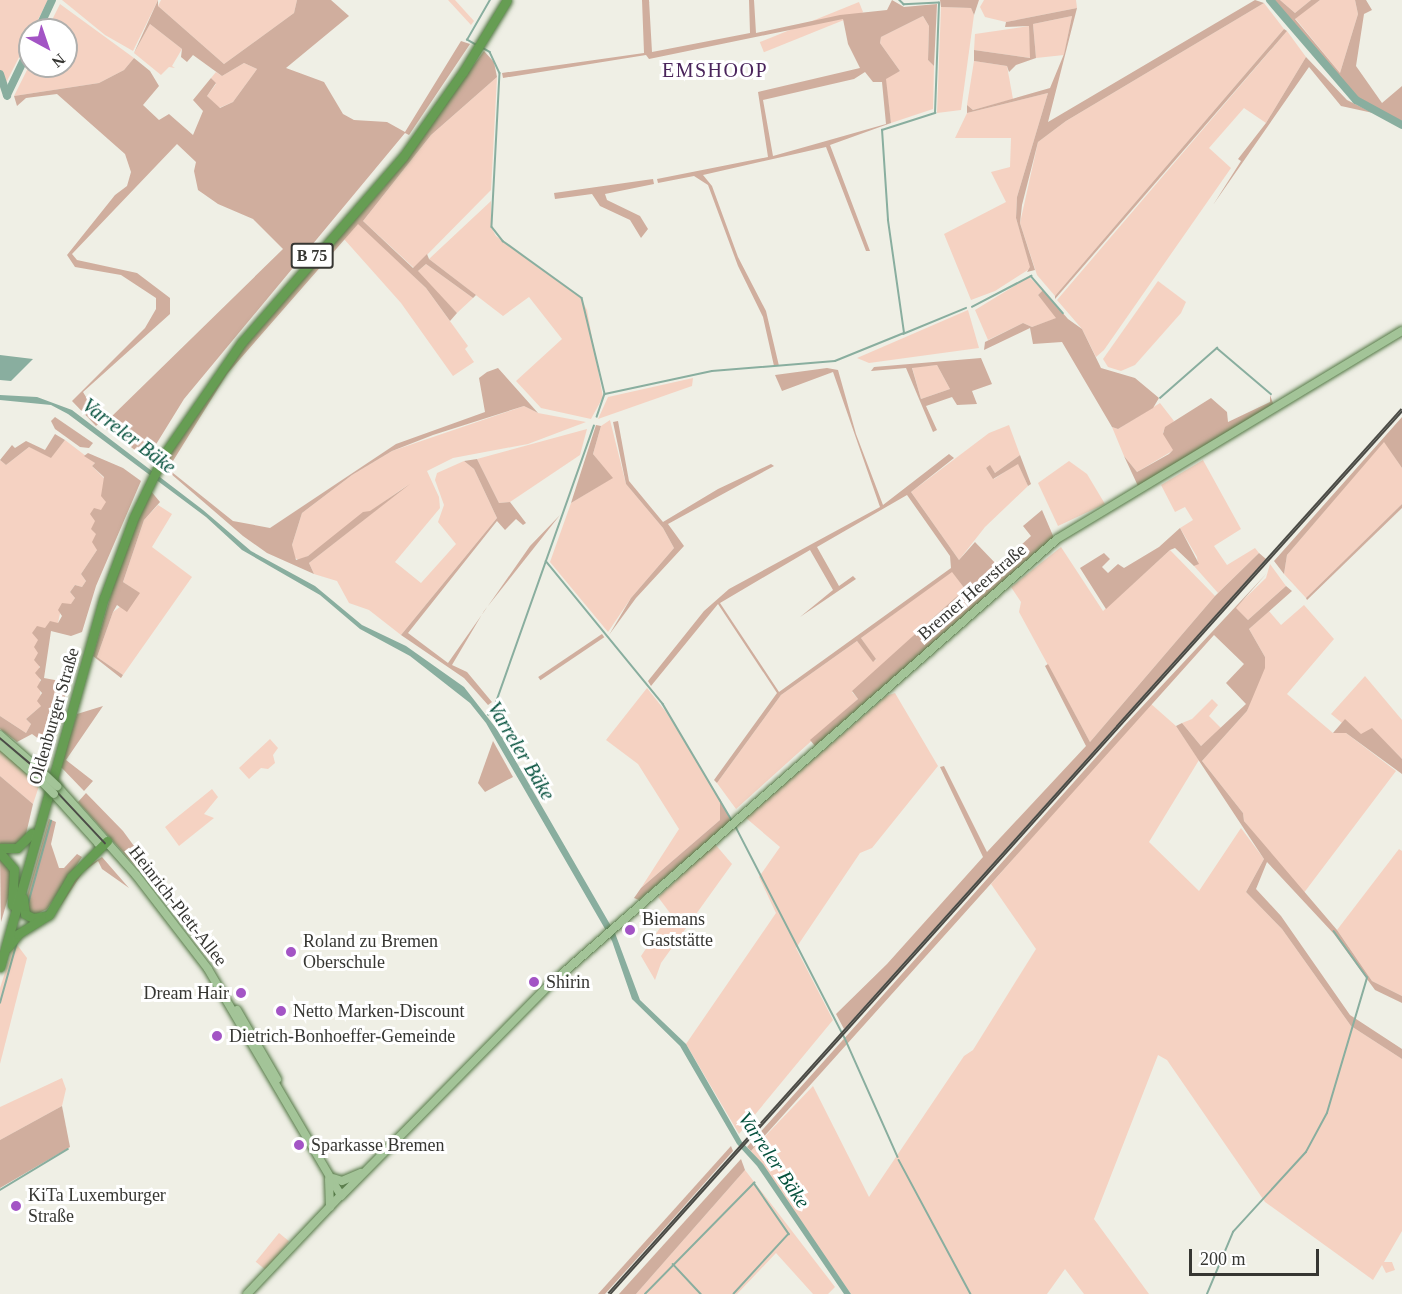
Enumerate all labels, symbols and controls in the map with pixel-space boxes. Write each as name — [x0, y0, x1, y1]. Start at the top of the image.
north arrow — [18, 18, 78, 78]
text: N — [49, 50, 68, 71]
district label: EMSHOOP — [662, 58, 768, 82]
road number: B 75 — [290, 243, 334, 269]
water label: Varreler Bäke — [77, 393, 181, 479]
street label: Bremer Heerstraße — [913, 539, 1031, 645]
street label: Oldenburger Straße — [24, 645, 84, 787]
water label: Varreler Bäke — [482, 697, 560, 805]
street label: Heinrich-Plett-Allee — [124, 841, 232, 971]
place label: Biemans Gaststätte — [642, 909, 713, 952]
marker: Biemans Gaststätte — [623, 923, 637, 937]
place label: Roland zu Bremen Oberschule — [303, 931, 438, 974]
marker: Roland zu Bremen Oberschule — [284, 945, 298, 959]
place label: Shirin — [546, 971, 590, 993]
marker: Shirin — [527, 975, 541, 989]
place label: Dream Hair — [144, 982, 229, 1004]
marker: Dream Hair — [234, 986, 248, 1000]
place label: Netto Marken-Discount — [293, 1000, 464, 1022]
marker: Netto Marken-Discount — [274, 1004, 288, 1018]
place label: Dietrich-Bonhoeffer-Gemeinde — [229, 1025, 455, 1047]
marker: Dietrich-Bonhoeffer-Gemeinde — [210, 1029, 224, 1043]
water label: Varreler Bäke — [733, 1107, 815, 1213]
place label: Sparkasse Bremen — [311, 1134, 444, 1156]
marker: Sparkasse Bremen — [292, 1138, 306, 1152]
place label: KiTa Luxemburger Straße — [28, 1185, 166, 1228]
marker: KiTa Luxemburger Straße — [9, 1199, 23, 1213]
scale bar — [1192, 1237, 1322, 1275]
text: 200 m — [1200, 1249, 1246, 1269]

